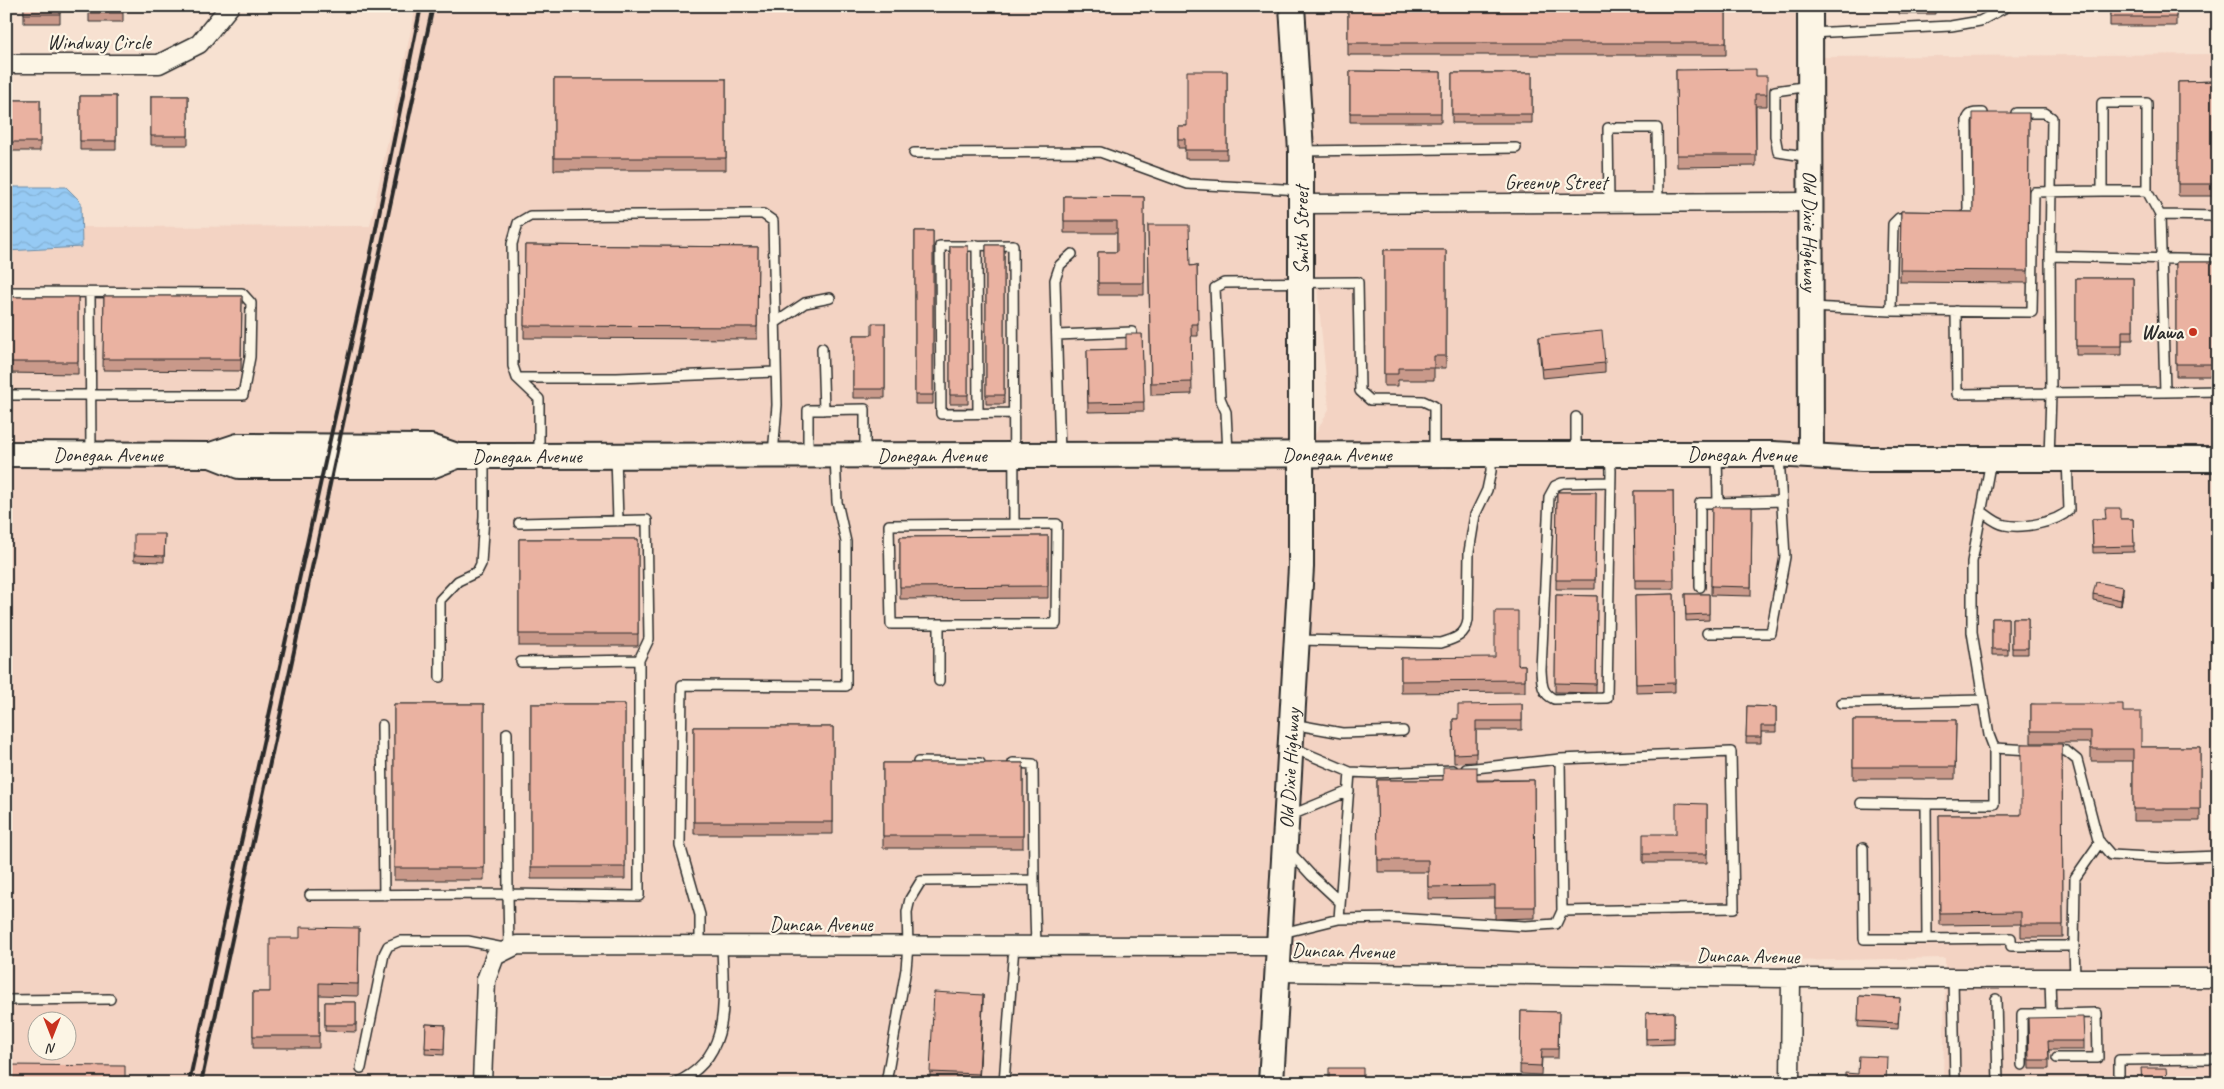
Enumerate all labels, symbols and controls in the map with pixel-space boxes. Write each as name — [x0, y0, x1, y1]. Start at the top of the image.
street label: Windway Circle — [47, 30, 152, 55]
street label: Greenup Street — [1505, 170, 1611, 195]
street label: Old Dixie Highway — [1798, 171, 1823, 293]
street label: Smith Street — [1289, 182, 1314, 274]
place label: Wawa — [2141, 320, 2185, 345]
marker: Wawa — [2187, 326, 2199, 338]
street label: Donegan Avenue — [53, 442, 164, 467]
street label: Donegan Avenue — [877, 442, 988, 468]
street label: Donegan Avenue — [1282, 442, 1393, 467]
street label: Donegan Avenue — [1687, 442, 1799, 468]
street label: Donegan Avenue — [472, 443, 583, 468]
street label: Old Dixie Highway — [1273, 706, 1305, 829]
street label: Duncan Avenue — [770, 912, 874, 937]
street label: Duncan Avenue — [1291, 938, 1396, 964]
street label: Duncan Avenue — [1696, 943, 1801, 969]
north arrow — [28, 1012, 78, 1062]
text: N — [45, 1040, 56, 1057]

